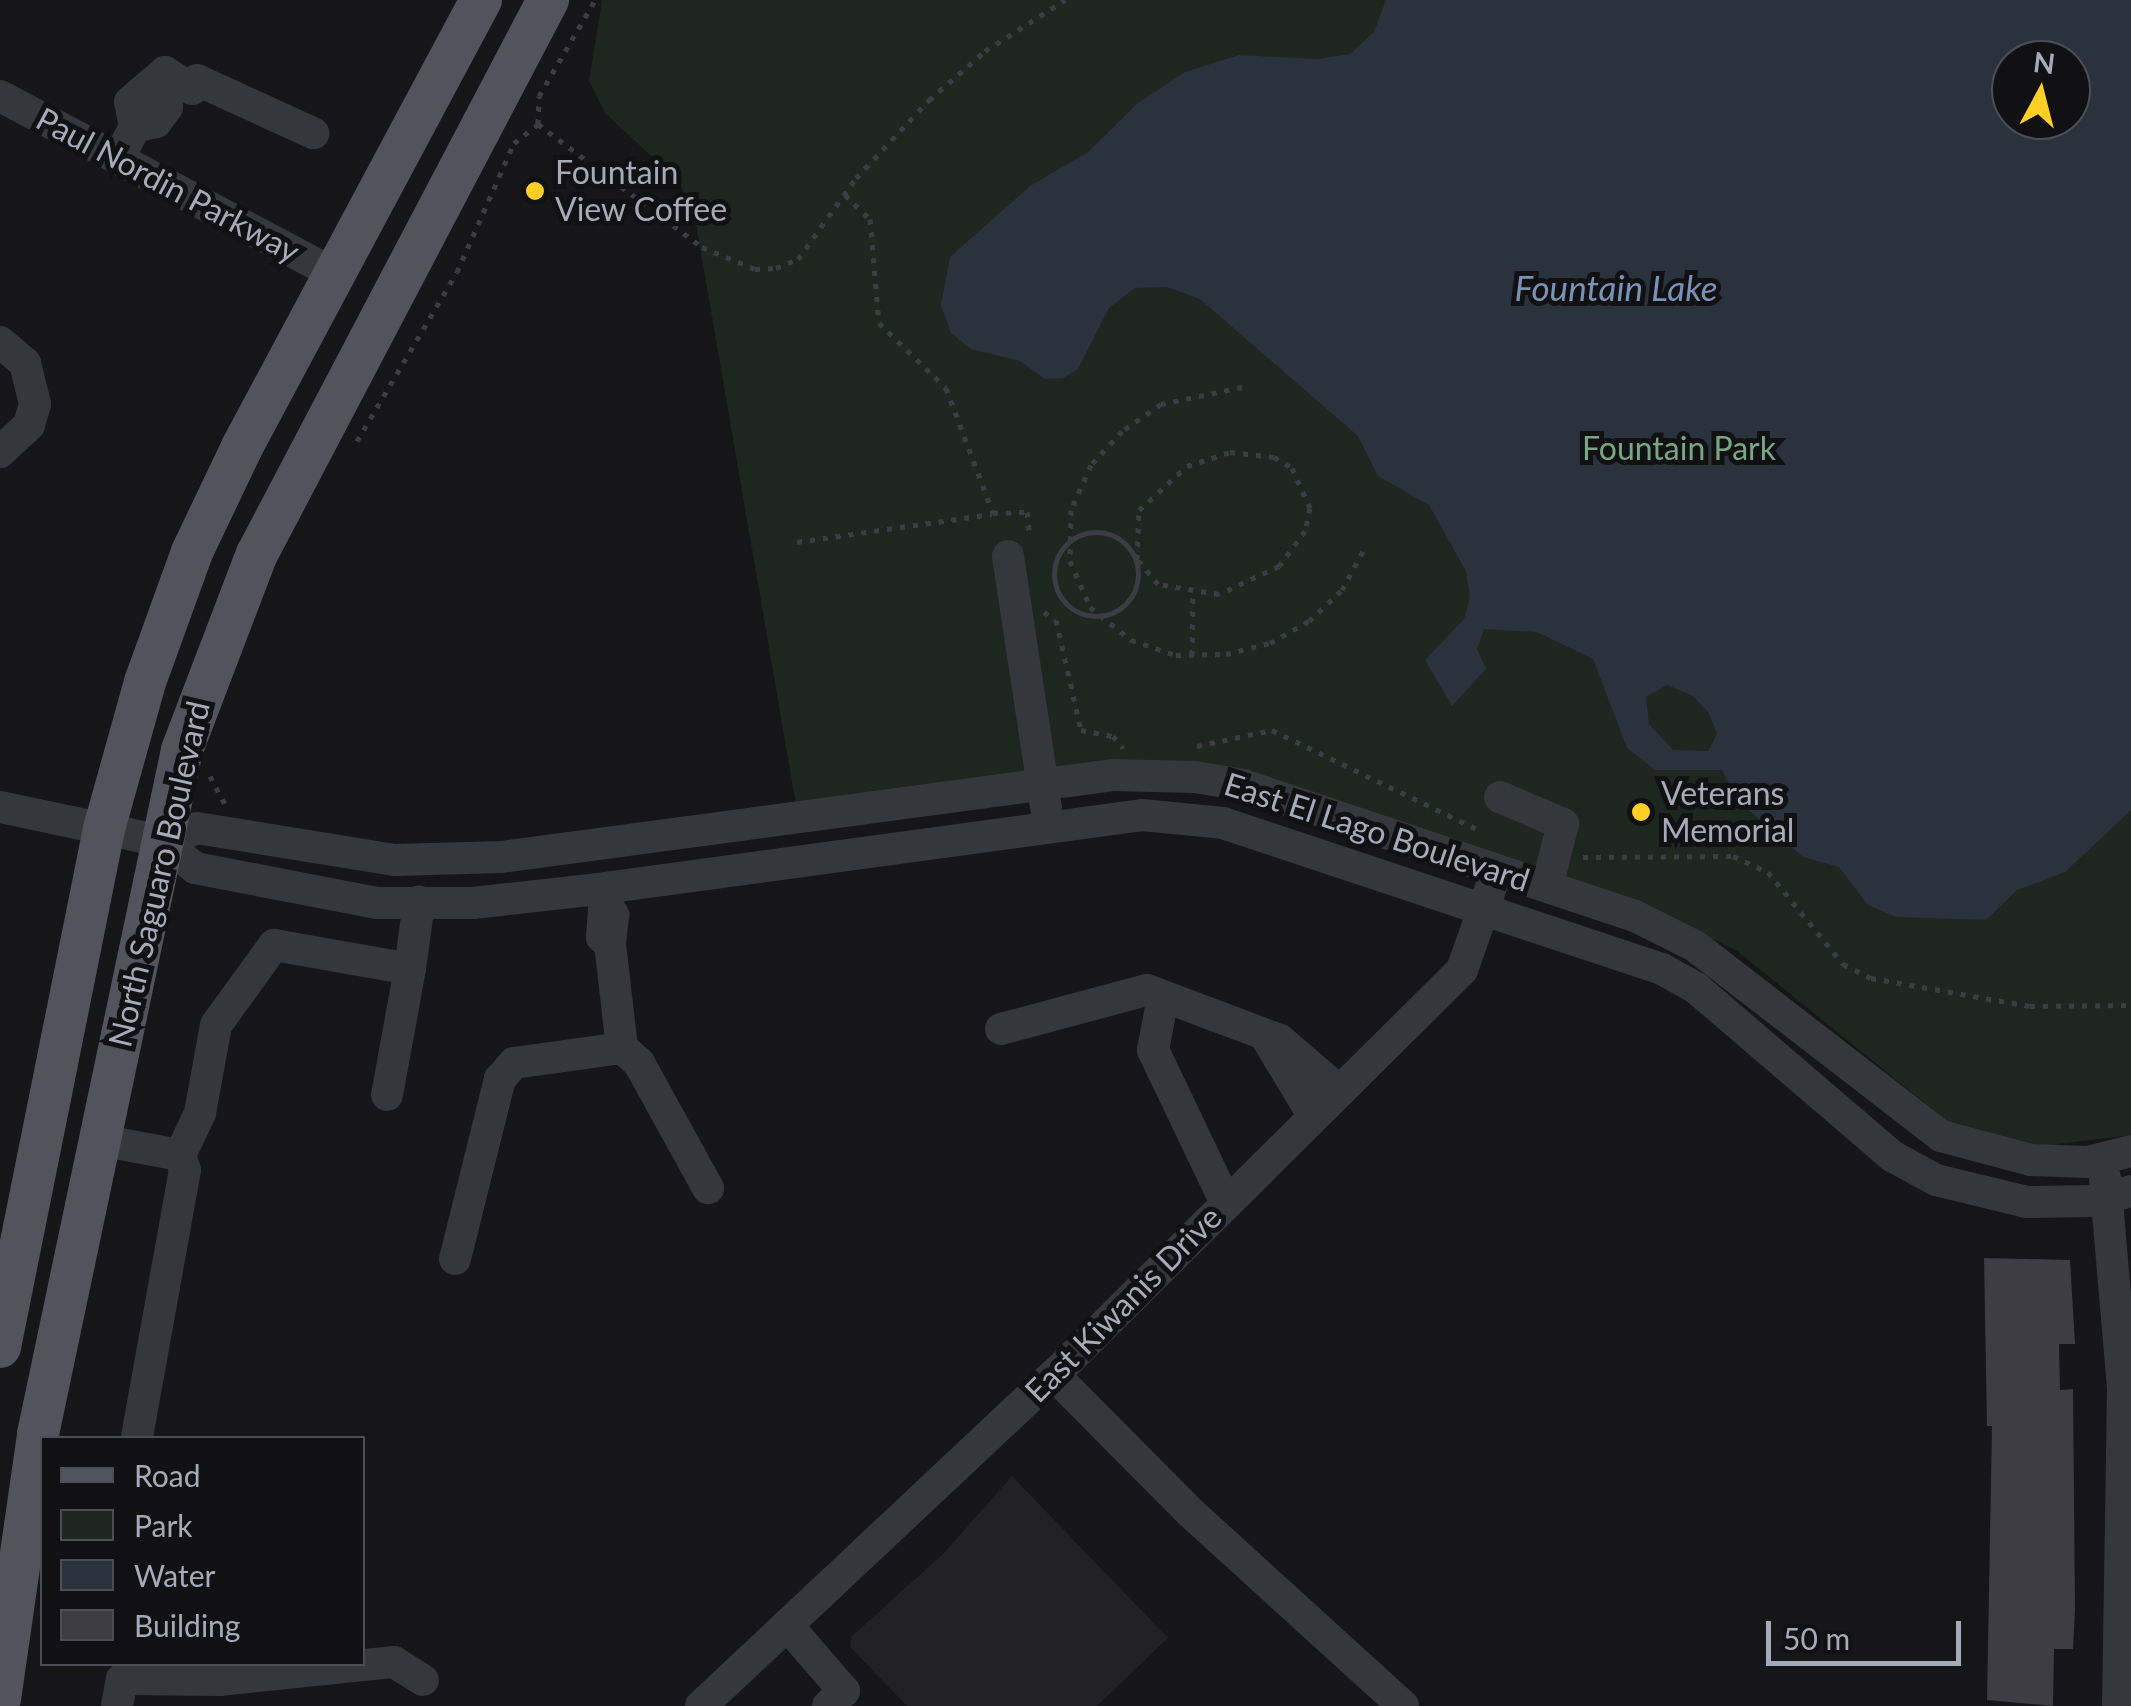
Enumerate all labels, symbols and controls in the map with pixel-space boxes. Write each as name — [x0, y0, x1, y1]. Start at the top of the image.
north arrow — [1991, 40, 2091, 140]
text: N — [2032, 44, 2057, 80]
street label: Paul Nordin Parkway — [30, 99, 306, 271]
place label: Fountain View Coffee — [555, 154, 728, 229]
marker: Fountain View Coffee — [524, 180, 546, 202]
water label: Fountain Lake — [1514, 266, 1718, 308]
park label: Fountain Park — [1582, 429, 1776, 467]
street label: North Saguaro Boulevard — [101, 697, 217, 1051]
street label: East El Lago Boulevard — [1220, 765, 1534, 899]
place label: Veterans Memorial — [1661, 775, 1794, 850]
marker: Veterans Memorial — [1630, 801, 1652, 823]
street label: East Kiwanis Drive — [1017, 1198, 1229, 1410]
legend — [40, 1436, 365, 1666]
text: Road — [134, 1457, 201, 1493]
text: Park — [134, 1507, 193, 1543]
text: Water — [134, 1557, 216, 1593]
scale bar — [1771, 1601, 1966, 1663]
text: Building — [134, 1607, 240, 1643]
text: 50 m — [1783, 1620, 1850, 1656]

